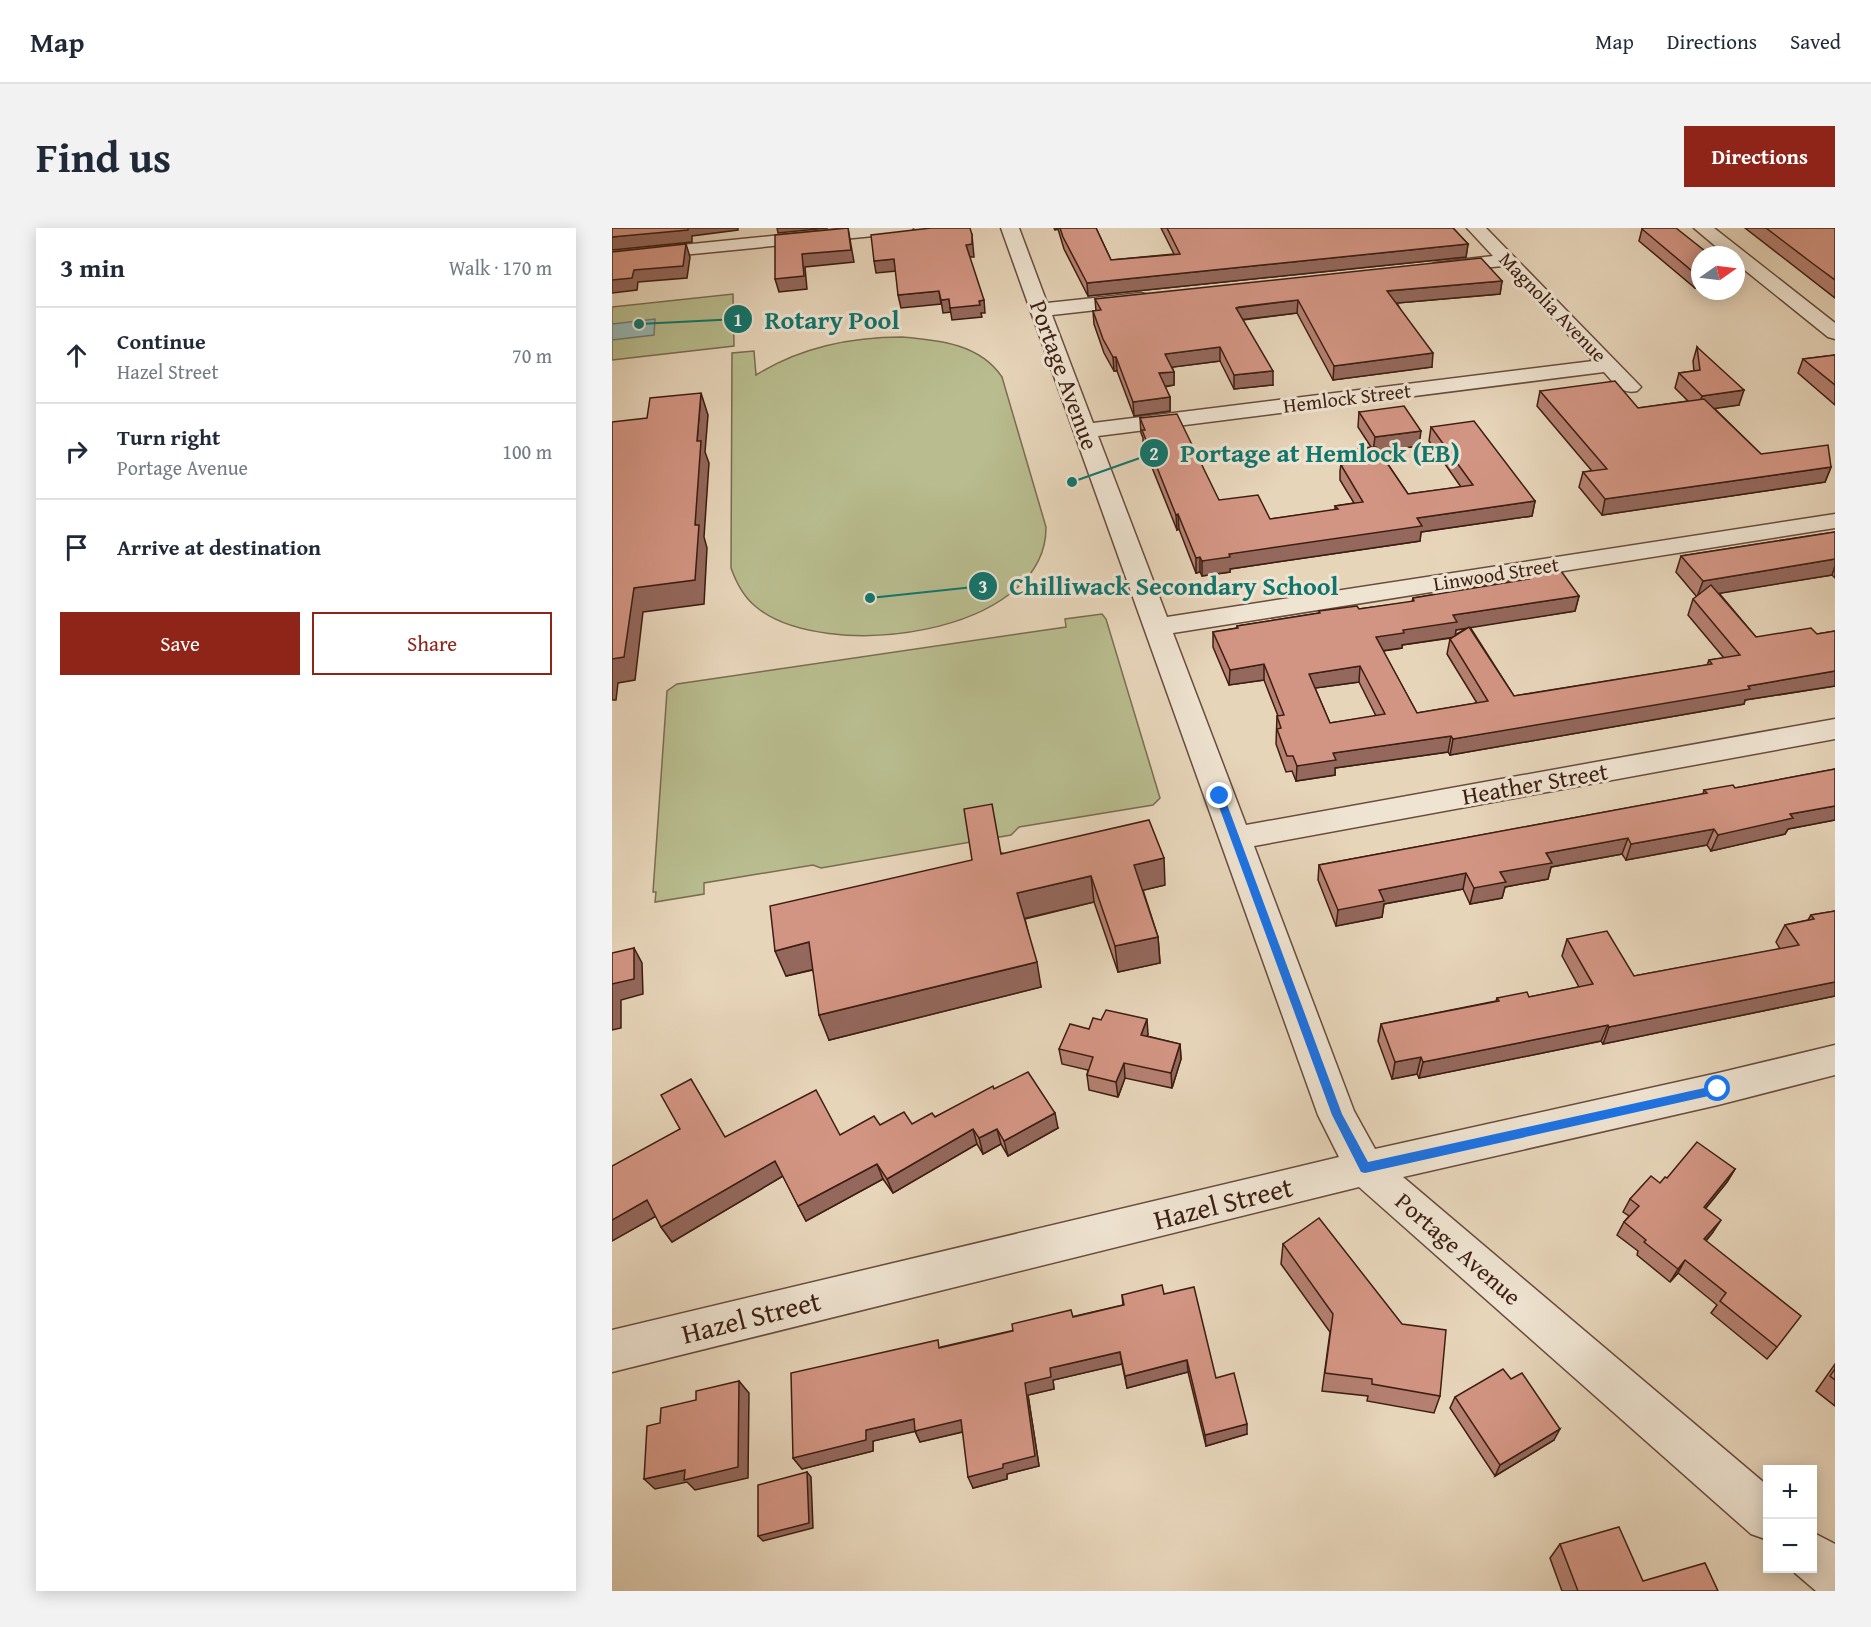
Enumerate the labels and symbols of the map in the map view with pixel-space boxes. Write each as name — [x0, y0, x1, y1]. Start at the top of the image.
street label: Magnolia Avenue — [1493, 245, 1614, 368]
north arrow — [1691, 246, 1745, 300]
street label: Portage Avenue — [1021, 295, 1108, 455]
callout: Rotary Pool — [723, 297, 912, 341]
text: Rotary Pool — [765, 300, 899, 339]
text: 1 — [733, 306, 743, 333]
street label: Hemlock Street — [1281, 375, 1413, 420]
callout: Portage at Hemlock (EB) — [1139, 431, 1472, 475]
text: Portage at Hemlock (EB) — [1180, 433, 1460, 472]
text: 2 — [1149, 440, 1159, 467]
street label: Linwood Street — [1431, 549, 1561, 598]
callout: Chilliwack Secondary School — [968, 564, 1351, 608]
text: Chilliwack Secondary School — [1009, 566, 1339, 605]
text: 3 — [978, 573, 988, 600]
street label: Heather Street — [1459, 753, 1611, 814]
route end — [1206, 782, 1232, 808]
route start — [1704, 1075, 1730, 1101]
street label: Hazel Street — [1149, 1165, 1297, 1240]
street label: Portage Avenue — [1388, 1184, 1529, 1313]
street label: Hazel Street — [677, 1279, 825, 1354]

